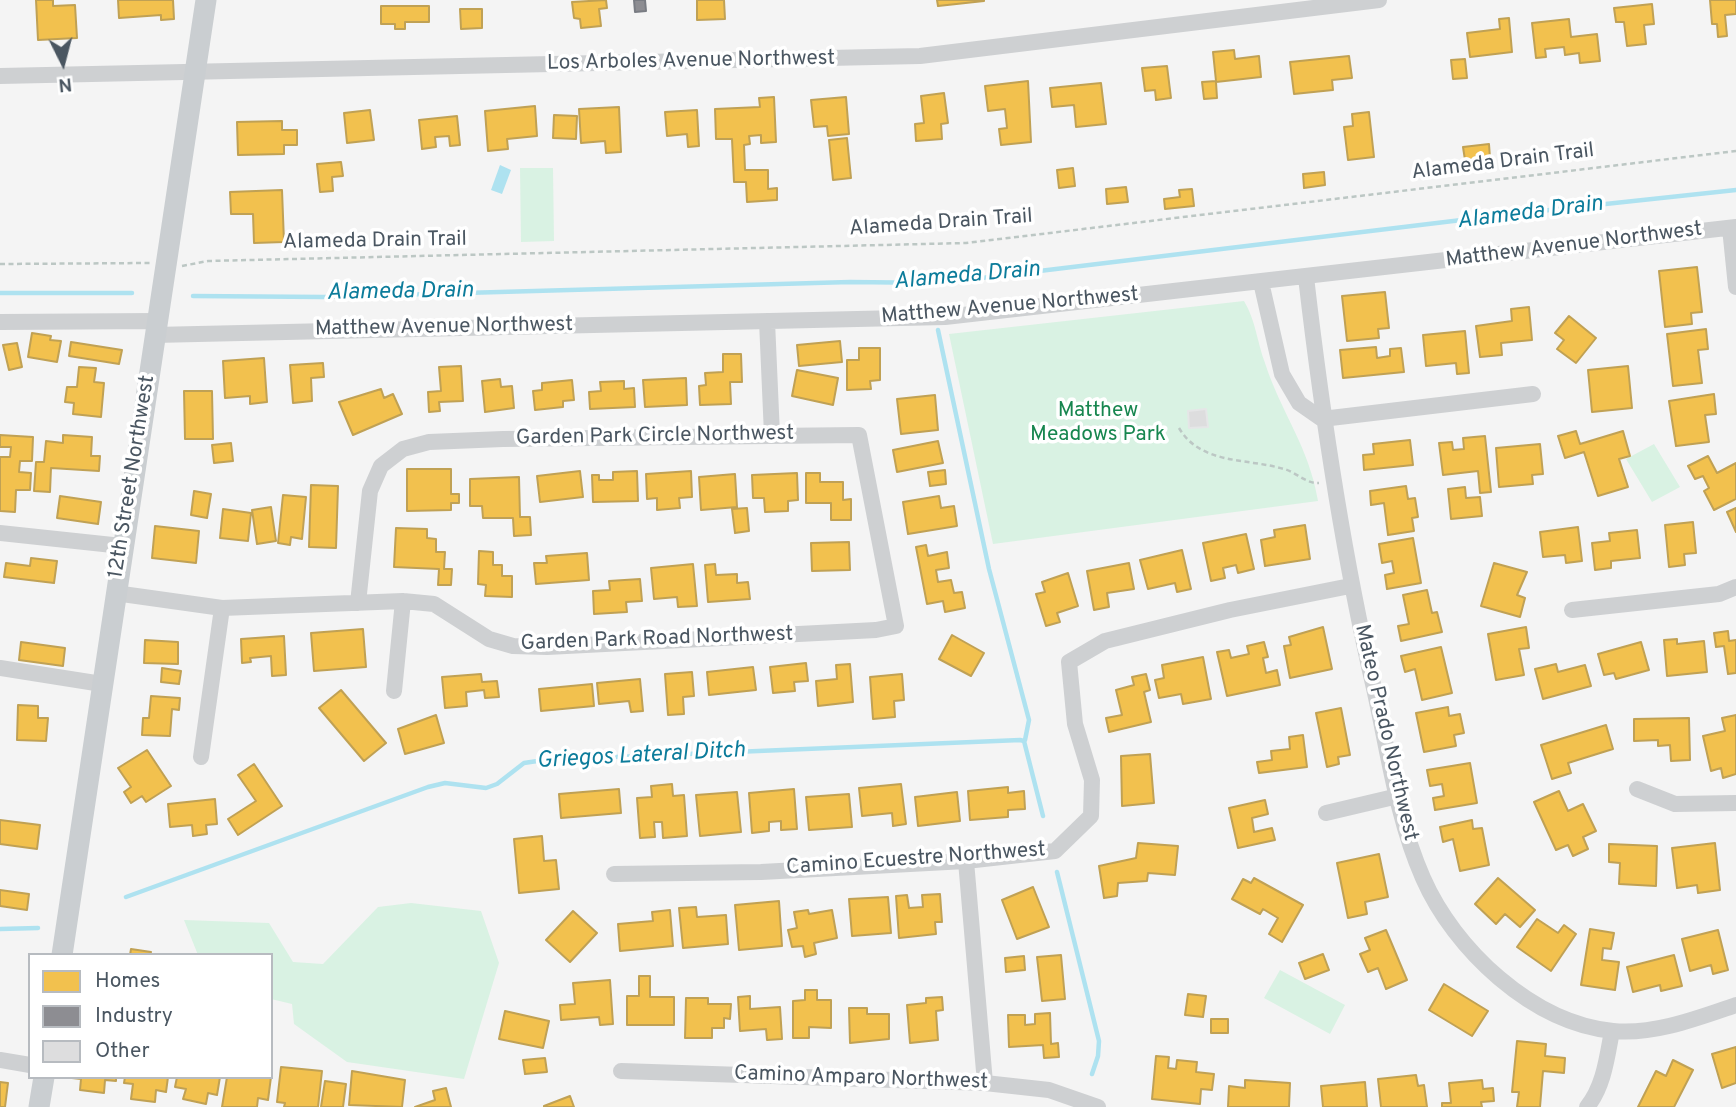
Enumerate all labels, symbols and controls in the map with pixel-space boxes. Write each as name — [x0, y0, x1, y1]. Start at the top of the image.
north arrow — [28, 28, 98, 98]
street label: Los Arboles Avenue Northwest — [547, 47, 835, 77]
text: N — [57, 71, 73, 97]
street label: Alameda Drain Trail — [1410, 139, 1596, 187]
water label: Alameda Drain — [1455, 191, 1605, 237]
street label: Alameda Drain Trail — [848, 205, 1034, 243]
street label: Matthew Avenue Northwest — [1444, 218, 1704, 274]
street label: Alameda Drain Trail — [283, 228, 467, 256]
water label: Alameda Drain — [893, 257, 1041, 297]
water label: Alameda Drain — [326, 278, 474, 308]
street label: Matthew Avenue Northwest — [880, 283, 1140, 331]
street label: Matthew Avenue Northwest — [315, 313, 573, 343]
street label: 12th Street Northwest — [104, 374, 162, 580]
park label: Matthew Meadows Park — [1030, 399, 1166, 449]
street label: Garden Park Circle Northwest — [516, 422, 794, 452]
street label: Mateo Prado Northwest — [1348, 622, 1422, 844]
street label: Garden Park Road Northwest — [520, 623, 794, 657]
water label: Griegos Lateral Ditch — [536, 738, 746, 776]
street label: Camino Ecuestre Northwest — [785, 838, 1047, 882]
legend — [28, 953, 273, 1079]
text: Homes — [95, 968, 160, 995]
text: Industry — [95, 1003, 173, 1030]
text: Other — [95, 1038, 150, 1065]
street label: Camino Amparo Northwest — [733, 1062, 989, 1096]

